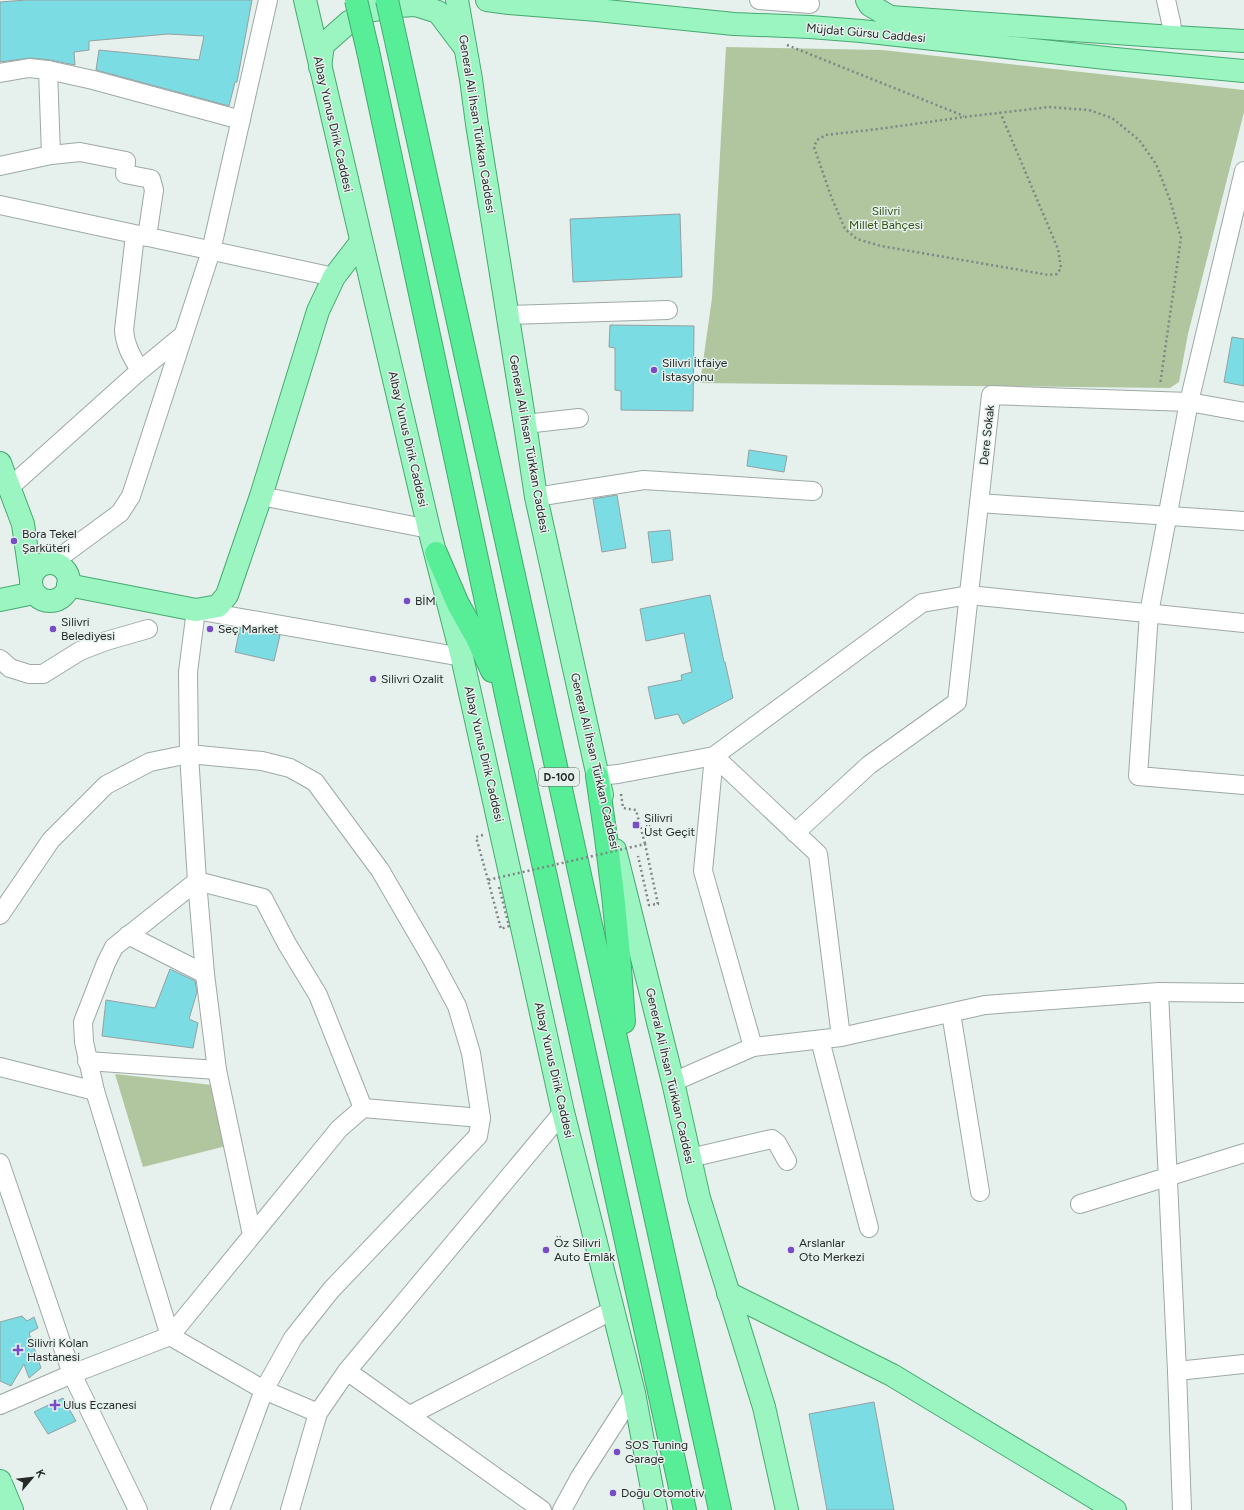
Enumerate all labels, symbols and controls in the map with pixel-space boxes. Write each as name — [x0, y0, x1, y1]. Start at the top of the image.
street label: Müjdat Gürsu Caddesi — [806, 21, 926, 45]
street label: General Ali İhsan Türkkan Caddesi — [456, 34, 498, 214]
street label: Albay Yunus Dirik Caddesi — [311, 55, 355, 193]
park label: Silivri Millet Bahçesi — [849, 204, 923, 232]
street label: General Ali İhsan Türkkan Caddesi — [506, 354, 552, 534]
place label: Silivri İtfaiye İstasyonu — [662, 356, 728, 384]
marker: Silivri İtfaiye İstasyonu — [649, 365, 659, 375]
street label: Albay Yunus Dirik Caddesi — [386, 370, 430, 508]
street label: Dere Sokak — [977, 404, 997, 466]
place label: Bora Tekel Şarküteri — [22, 527, 77, 555]
marker: Bora Tekel Şarküteri — [9, 536, 19, 546]
place label: BİM — [415, 594, 436, 608]
marker: BİM — [402, 596, 412, 606]
place label: Silivri Belediyesi — [61, 615, 115, 643]
place label: Seç Market — [218, 622, 279, 636]
marker: Silivri Belediyesi — [48, 624, 58, 634]
marker: Seç Market — [205, 624, 215, 634]
place label: Silivri Ozalit — [381, 672, 444, 686]
street label: General Ali İhsan Türkkan Caddesi — [568, 672, 622, 850]
marker: Silivri Ozalit — [368, 674, 378, 684]
street label: Albay Yunus Dirik Caddesi — [462, 685, 506, 823]
road number: D-100 — [539, 768, 579, 786]
place label: Silivri Üst Geçit — [644, 811, 696, 839]
marker: Silivri Üst Geçit — [631, 820, 641, 830]
street label: General Ali İhsan Türkkan Caddesi — [643, 987, 697, 1165]
street label: Albay Yunus Dirik Caddesi — [532, 1001, 576, 1139]
place label: Öz Silivri Auto Emlâk — [554, 1236, 615, 1264]
place label: Arslanlar Oto Merkezi — [799, 1236, 864, 1264]
marker: Öz Silivri Auto Emlâk — [541, 1245, 551, 1255]
marker: Arslanlar Oto Merkezi — [786, 1245, 796, 1255]
place label: Silivri Kolan Hastanesi — [27, 1336, 89, 1364]
marker: Silivri Kolan Hastanesi — [12, 1344, 24, 1356]
place label: Ulus Eczanesi — [63, 1398, 137, 1412]
marker: Ulus Eczanesi — [50, 1400, 60, 1410]
place label: SOS Tuning Garage — [625, 1438, 688, 1466]
marker: SOS Tuning Garage — [612, 1447, 622, 1457]
north arrow — [12, 1458, 52, 1498]
text: K — [33, 1467, 48, 1480]
place label: Doğu Otomotiv — [621, 1486, 705, 1500]
marker: Doğu Otomotiv — [608, 1488, 618, 1498]

